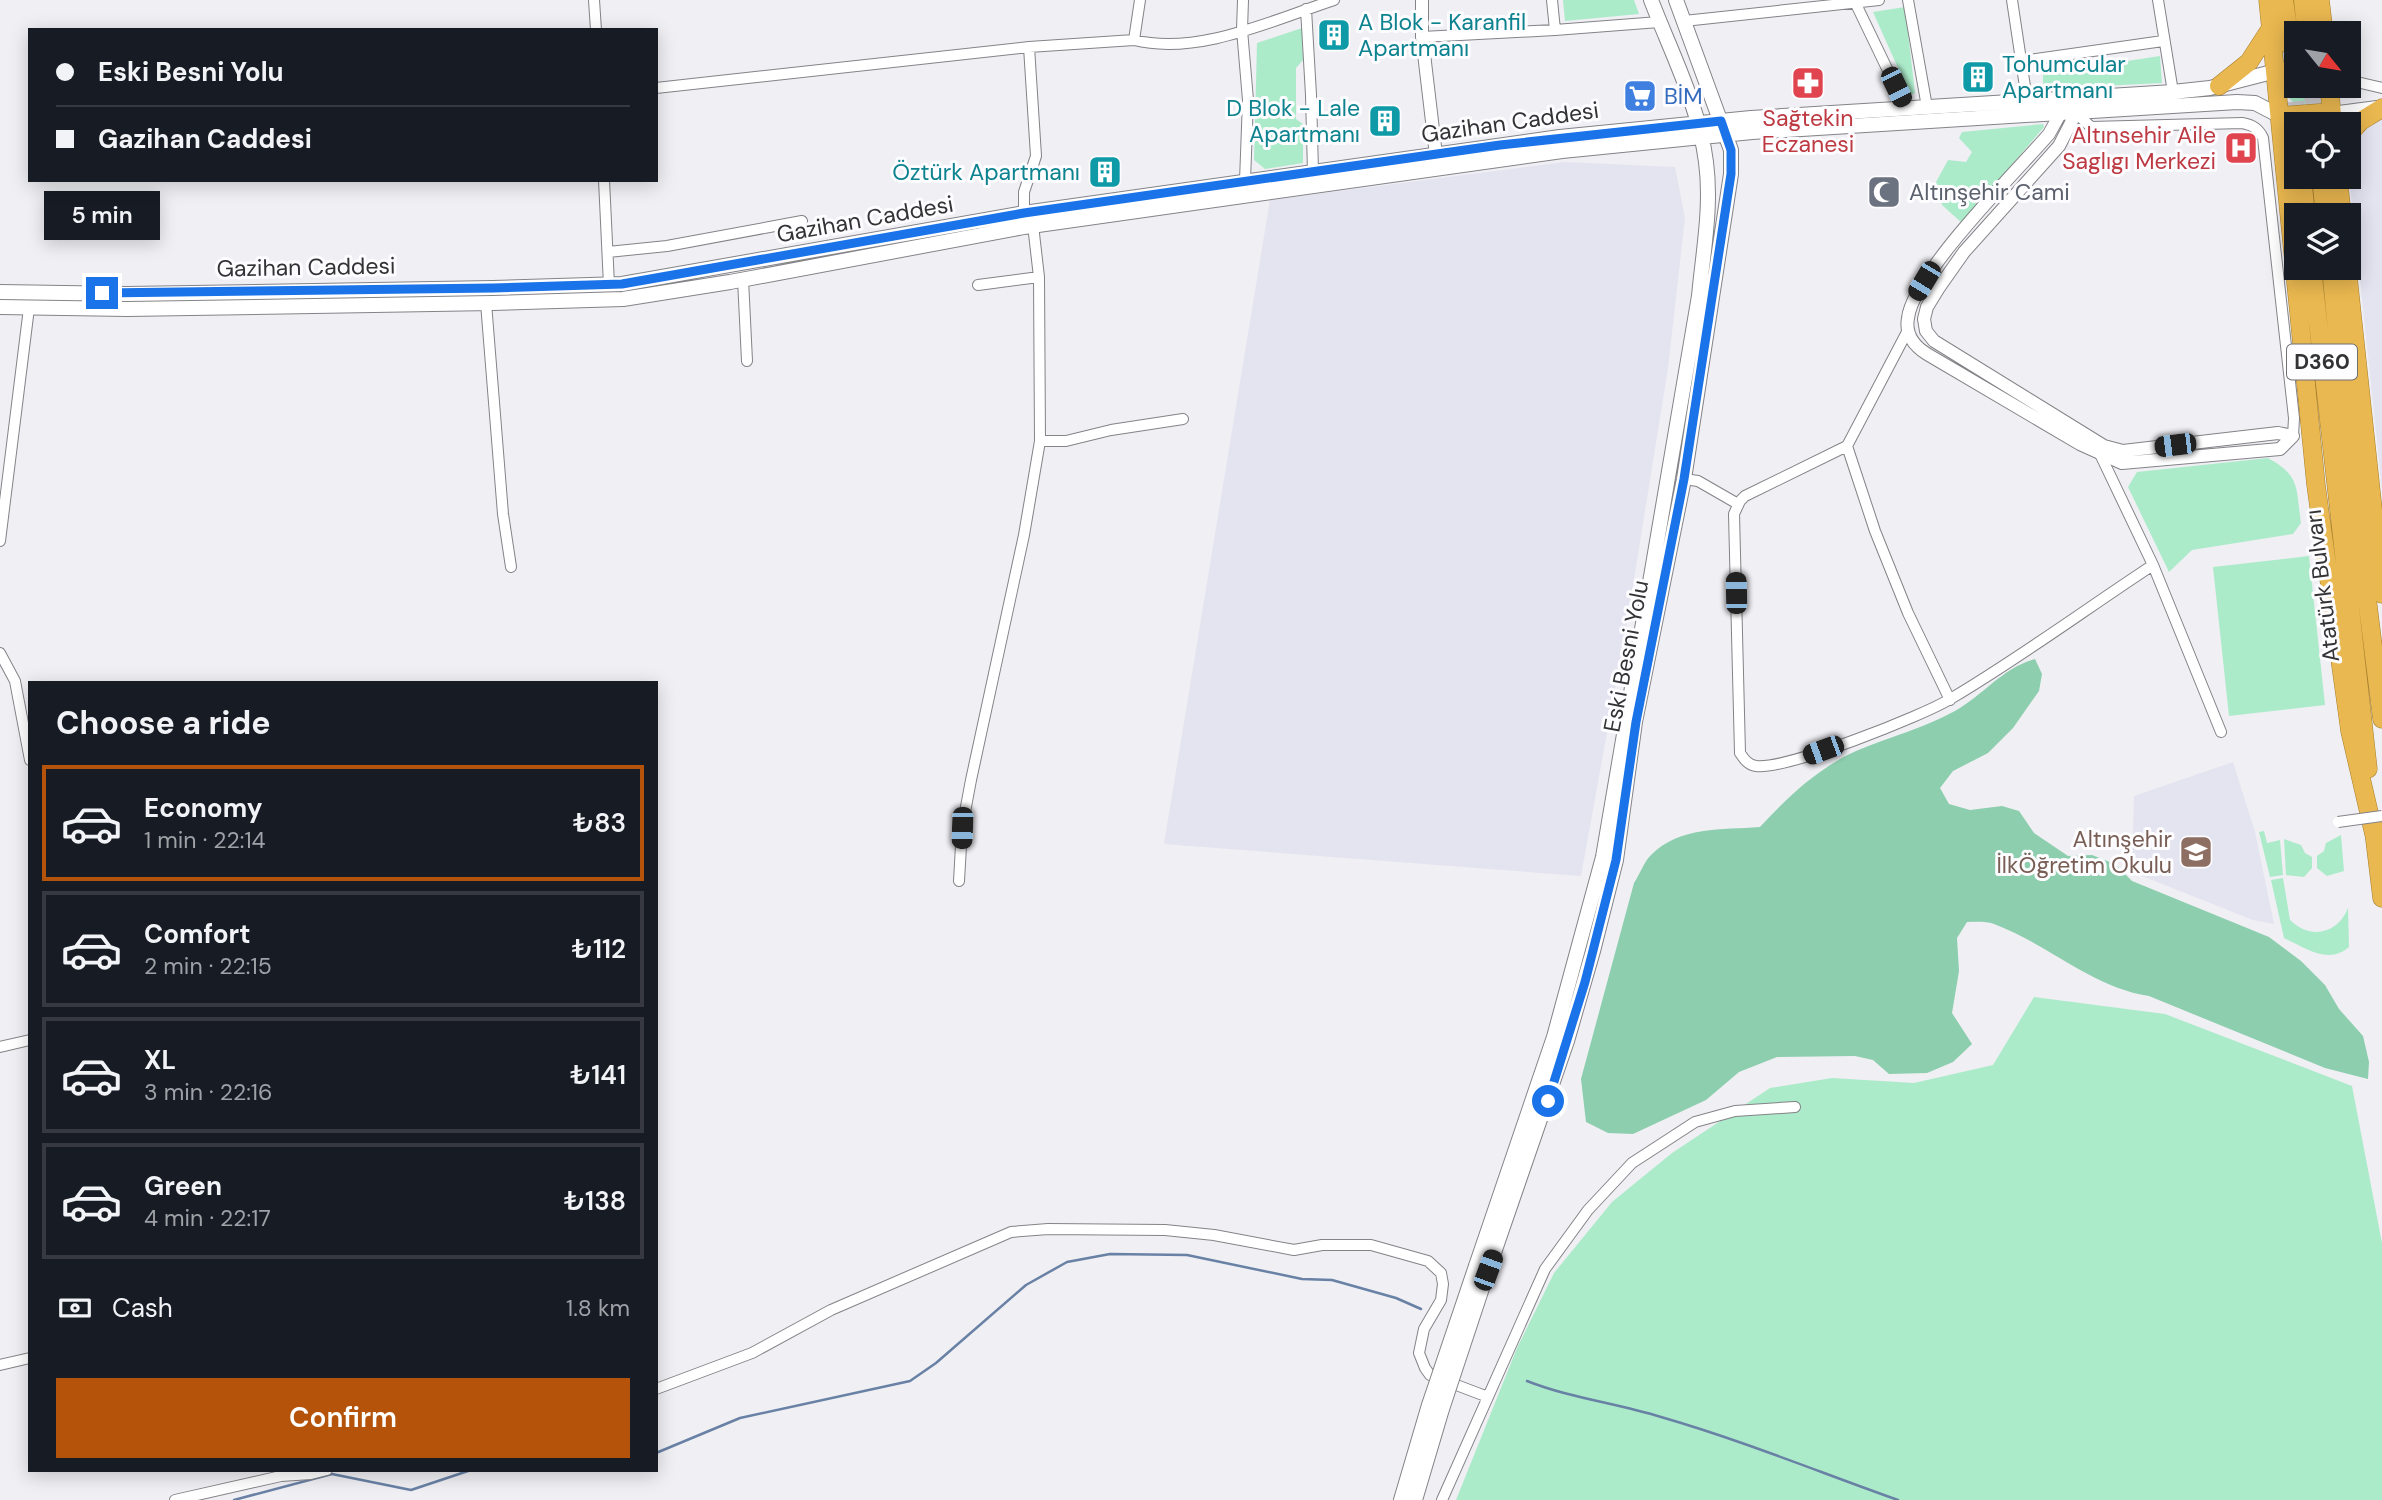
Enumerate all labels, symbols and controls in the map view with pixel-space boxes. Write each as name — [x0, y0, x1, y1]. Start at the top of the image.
place label: A Blok - Karanfil Apartmanı — [1358, 7, 1526, 63]
building icon: A Blok - Karanfil Apartmanı — [1315, 16, 1353, 54]
north arrow — [2284, 21, 2361, 98]
map controls — [2284, 21, 2361, 280]
place label: Tohumcular Apartmanı — [2002, 49, 2126, 105]
text: Eski Besni Yolu — [98, 55, 284, 89]
building icon: Tohumcular Apartmanı — [1959, 58, 1997, 96]
pharmacy icon: Sağtekin Eczanesi — [1789, 64, 1827, 102]
car — [1878, 64, 1915, 110]
supermarket icon: BİM — [1621, 77, 1659, 115]
place label: BİM — [1664, 81, 1703, 111]
place label: D Blok - Lale Apartmanı — [1226, 93, 1360, 149]
street label: Gazihan Caddesi — [1419, 95, 1601, 149]
building icon: D Blok - Lale Apartmanı — [1366, 102, 1404, 140]
place label: Sağtekin Eczanesi — [1762, 103, 1854, 159]
button: locate — [2284, 112, 2361, 189]
place label: Altınsehir Aile Saglıgı Merkezi — [2062, 120, 2216, 176]
text: Gazihan Caddesi — [98, 122, 312, 156]
hospital icon: Altınsehir Aile Saglıgı Merkezi — [2222, 129, 2260, 167]
building icon: Öztürk Apartmanı — [1086, 153, 1124, 191]
place label: Öztürk Apartmanı — [892, 157, 1080, 187]
mosque icon: Altınşehir Cami — [1865, 173, 1903, 211]
place label: Altınşehir Cami — [1909, 177, 2070, 207]
street label: Gazihan Caddesi — [774, 189, 956, 249]
callout: 5 min — [44, 191, 160, 240]
text: 5 min — [71, 200, 133, 230]
button: layers — [2284, 203, 2361, 280]
street label: Gazihan Caddesi — [216, 250, 396, 284]
car — [1905, 258, 1944, 304]
route end — [86, 277, 118, 309]
road number: D360 — [2287, 344, 2357, 380]
car — [2153, 432, 2198, 458]
street label: Atatürk Bulvarı — [2298, 508, 2346, 664]
car — [1726, 572, 1747, 614]
street label: Eski Besni Yolu — [1597, 577, 1655, 735]
text: Choose a ride — [56, 702, 271, 744]
car — [1800, 733, 1847, 767]
text: Economy — [144, 791, 262, 825]
icon: car — [60, 792, 123, 855]
text: ₺83 — [573, 806, 626, 840]
car — [951, 807, 974, 849]
place label: Altınşehir İlkÖğretim Okulu — [1996, 824, 2172, 880]
text: 1 min · 22:14 — [144, 825, 266, 855]
school or university icon: Altınşehir İlkÖğretim Okulu — [2177, 833, 2215, 871]
text: Comfort — [144, 917, 250, 951]
icon: car — [60, 918, 123, 981]
text: ₺112 — [572, 932, 626, 966]
text: 2 min · 22:15 — [144, 951, 272, 981]
text: XL — [144, 1043, 176, 1077]
icon: car — [60, 1044, 123, 1107]
text: ₺141 — [570, 1058, 626, 1092]
text: 3 min · 22:16 — [144, 1077, 272, 1107]
route start — [1532, 1085, 1564, 1117]
text: Green — [144, 1169, 222, 1203]
icon: car — [60, 1170, 123, 1233]
text: ₺138 — [564, 1184, 626, 1218]
text: 4 min · 22:17 — [144, 1203, 271, 1233]
car — [1471, 1247, 1506, 1293]
icon: cash — [56, 1289, 94, 1327]
text: Cash — [112, 1291, 173, 1325]
text: 1.8 km — [566, 1293, 630, 1323]
button: Confirm — [56, 1378, 630, 1458]

